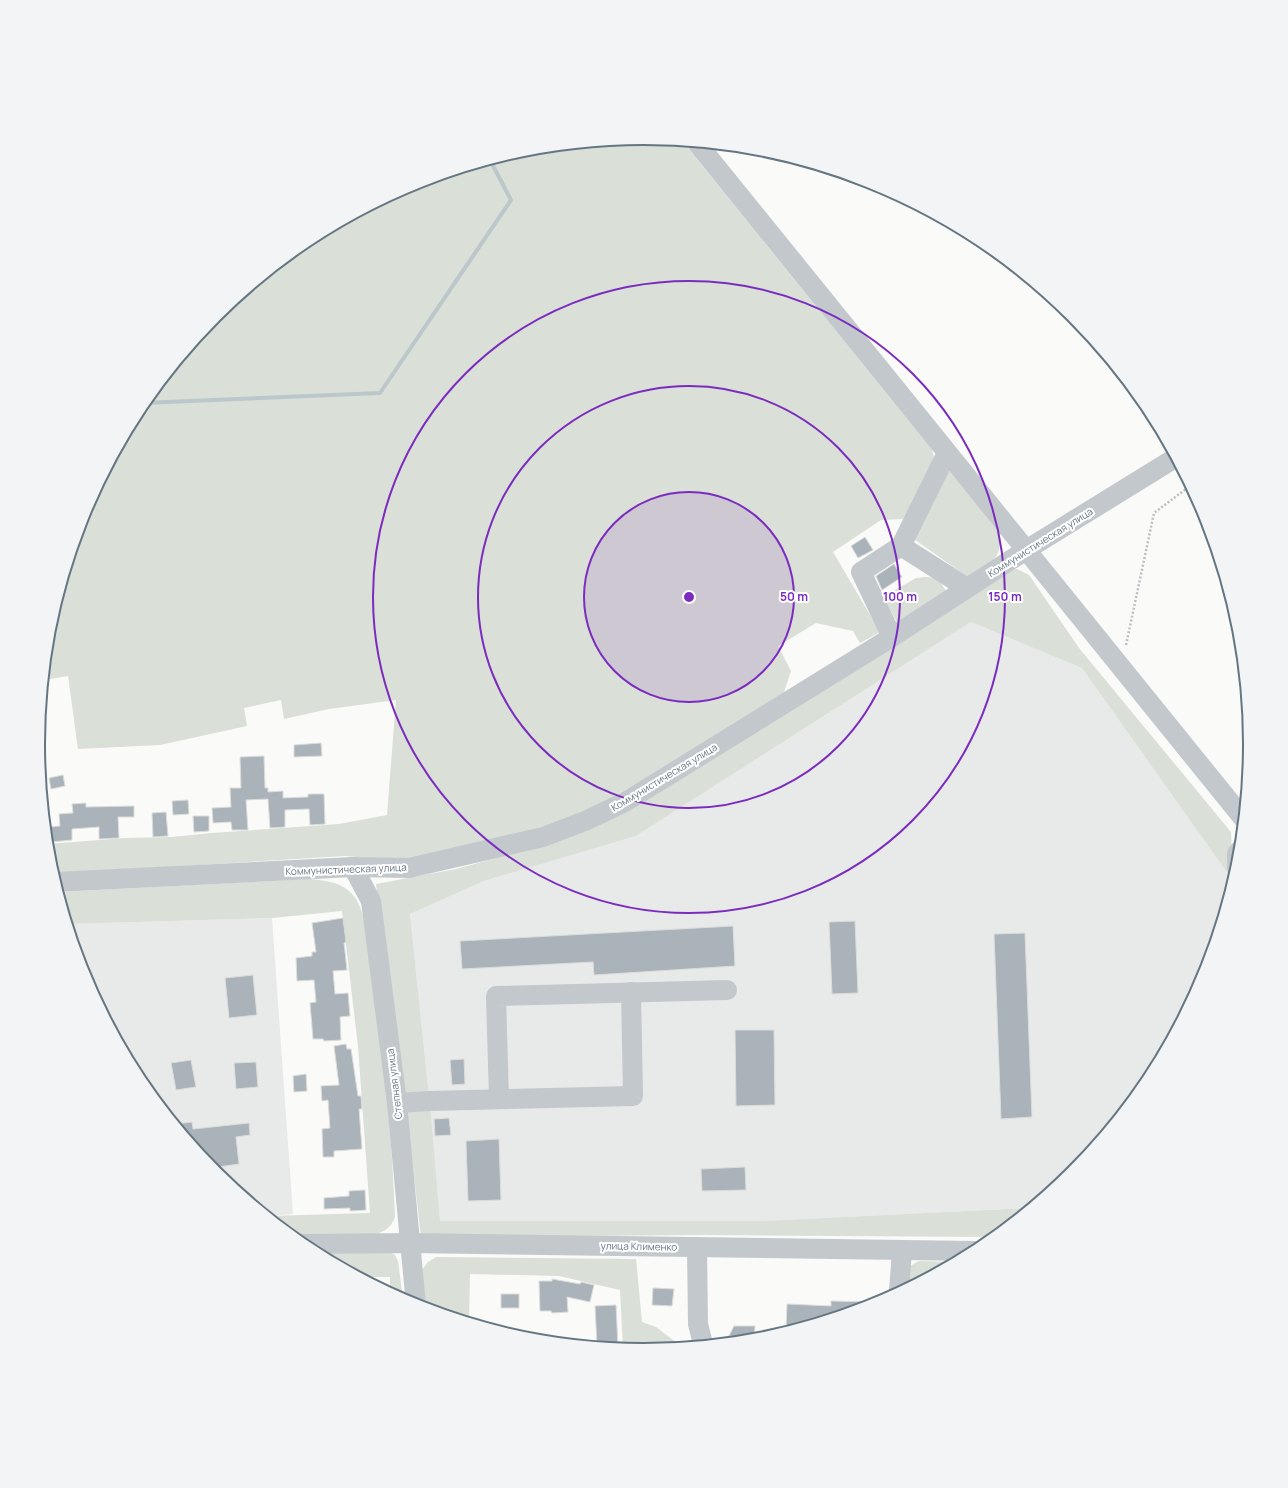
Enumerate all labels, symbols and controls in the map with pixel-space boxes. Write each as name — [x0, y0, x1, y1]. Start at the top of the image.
street label: Коммунистическая улица — [985, 504, 1095, 580]
text: 50 m — [780, 588, 808, 605]
text: 100 m — [883, 588, 917, 605]
text: 150 m — [988, 588, 1022, 605]
centre of rings — [682, 590, 696, 604]
street label: Коммунистическая улица — [608, 740, 720, 814]
street label: Коммунистическая улица — [285, 860, 407, 878]
street label: Степная улица — [383, 1048, 405, 1120]
street label: улица Клименко — [601, 1238, 678, 1254]

